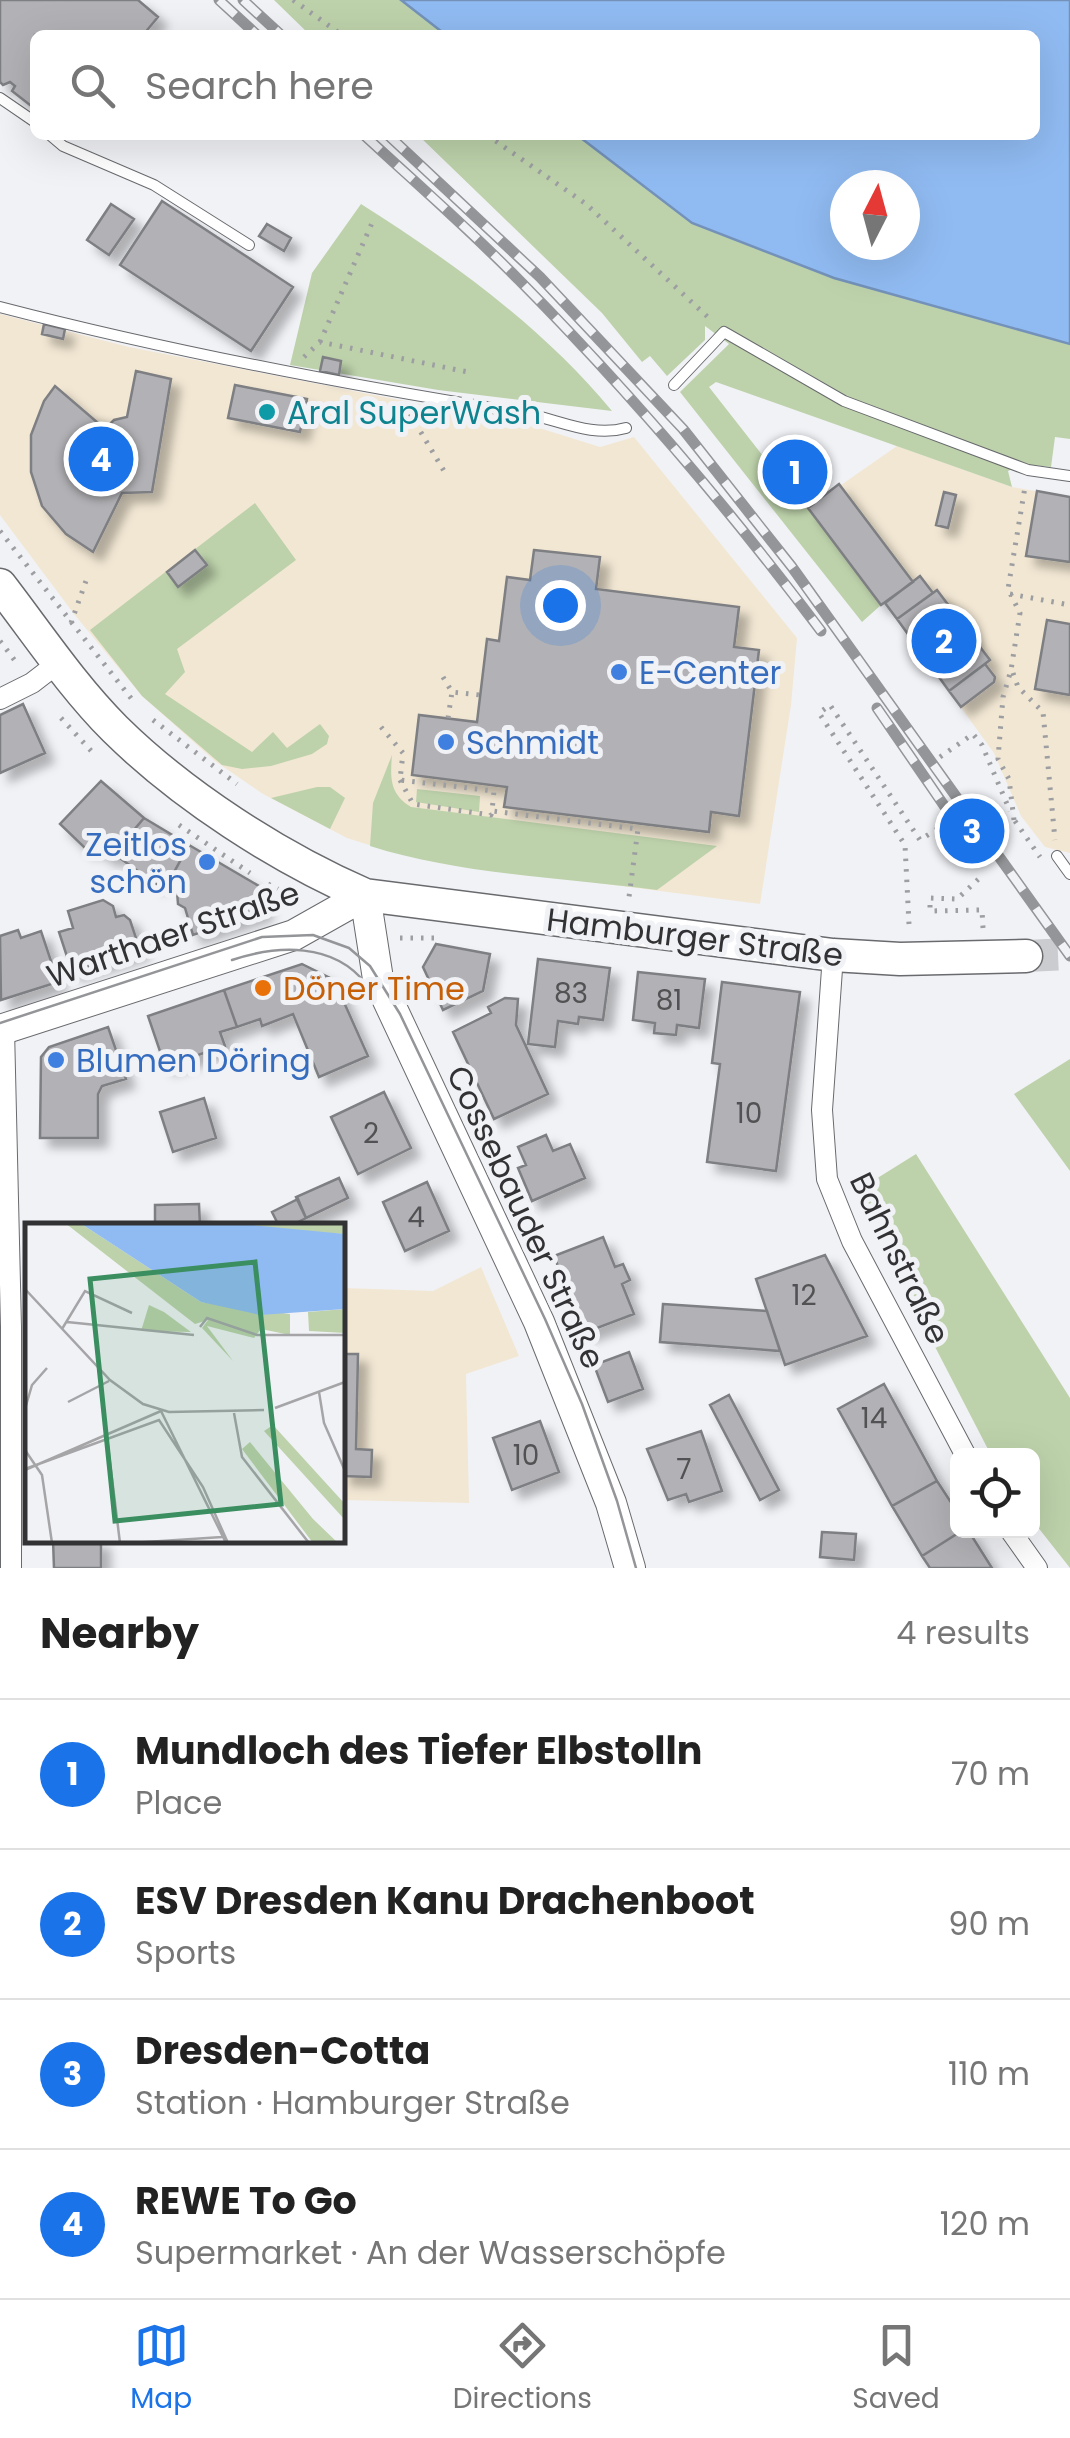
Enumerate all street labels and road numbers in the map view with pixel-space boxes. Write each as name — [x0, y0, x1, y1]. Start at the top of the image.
street label: Warthaer Straße — [41, 870, 305, 998]
street label: Hamburger Straße — [544, 896, 846, 978]
street label: Cossebauder Straße — [436, 1058, 616, 1376]
street label: Bahnstraße — [839, 1165, 961, 1351]

